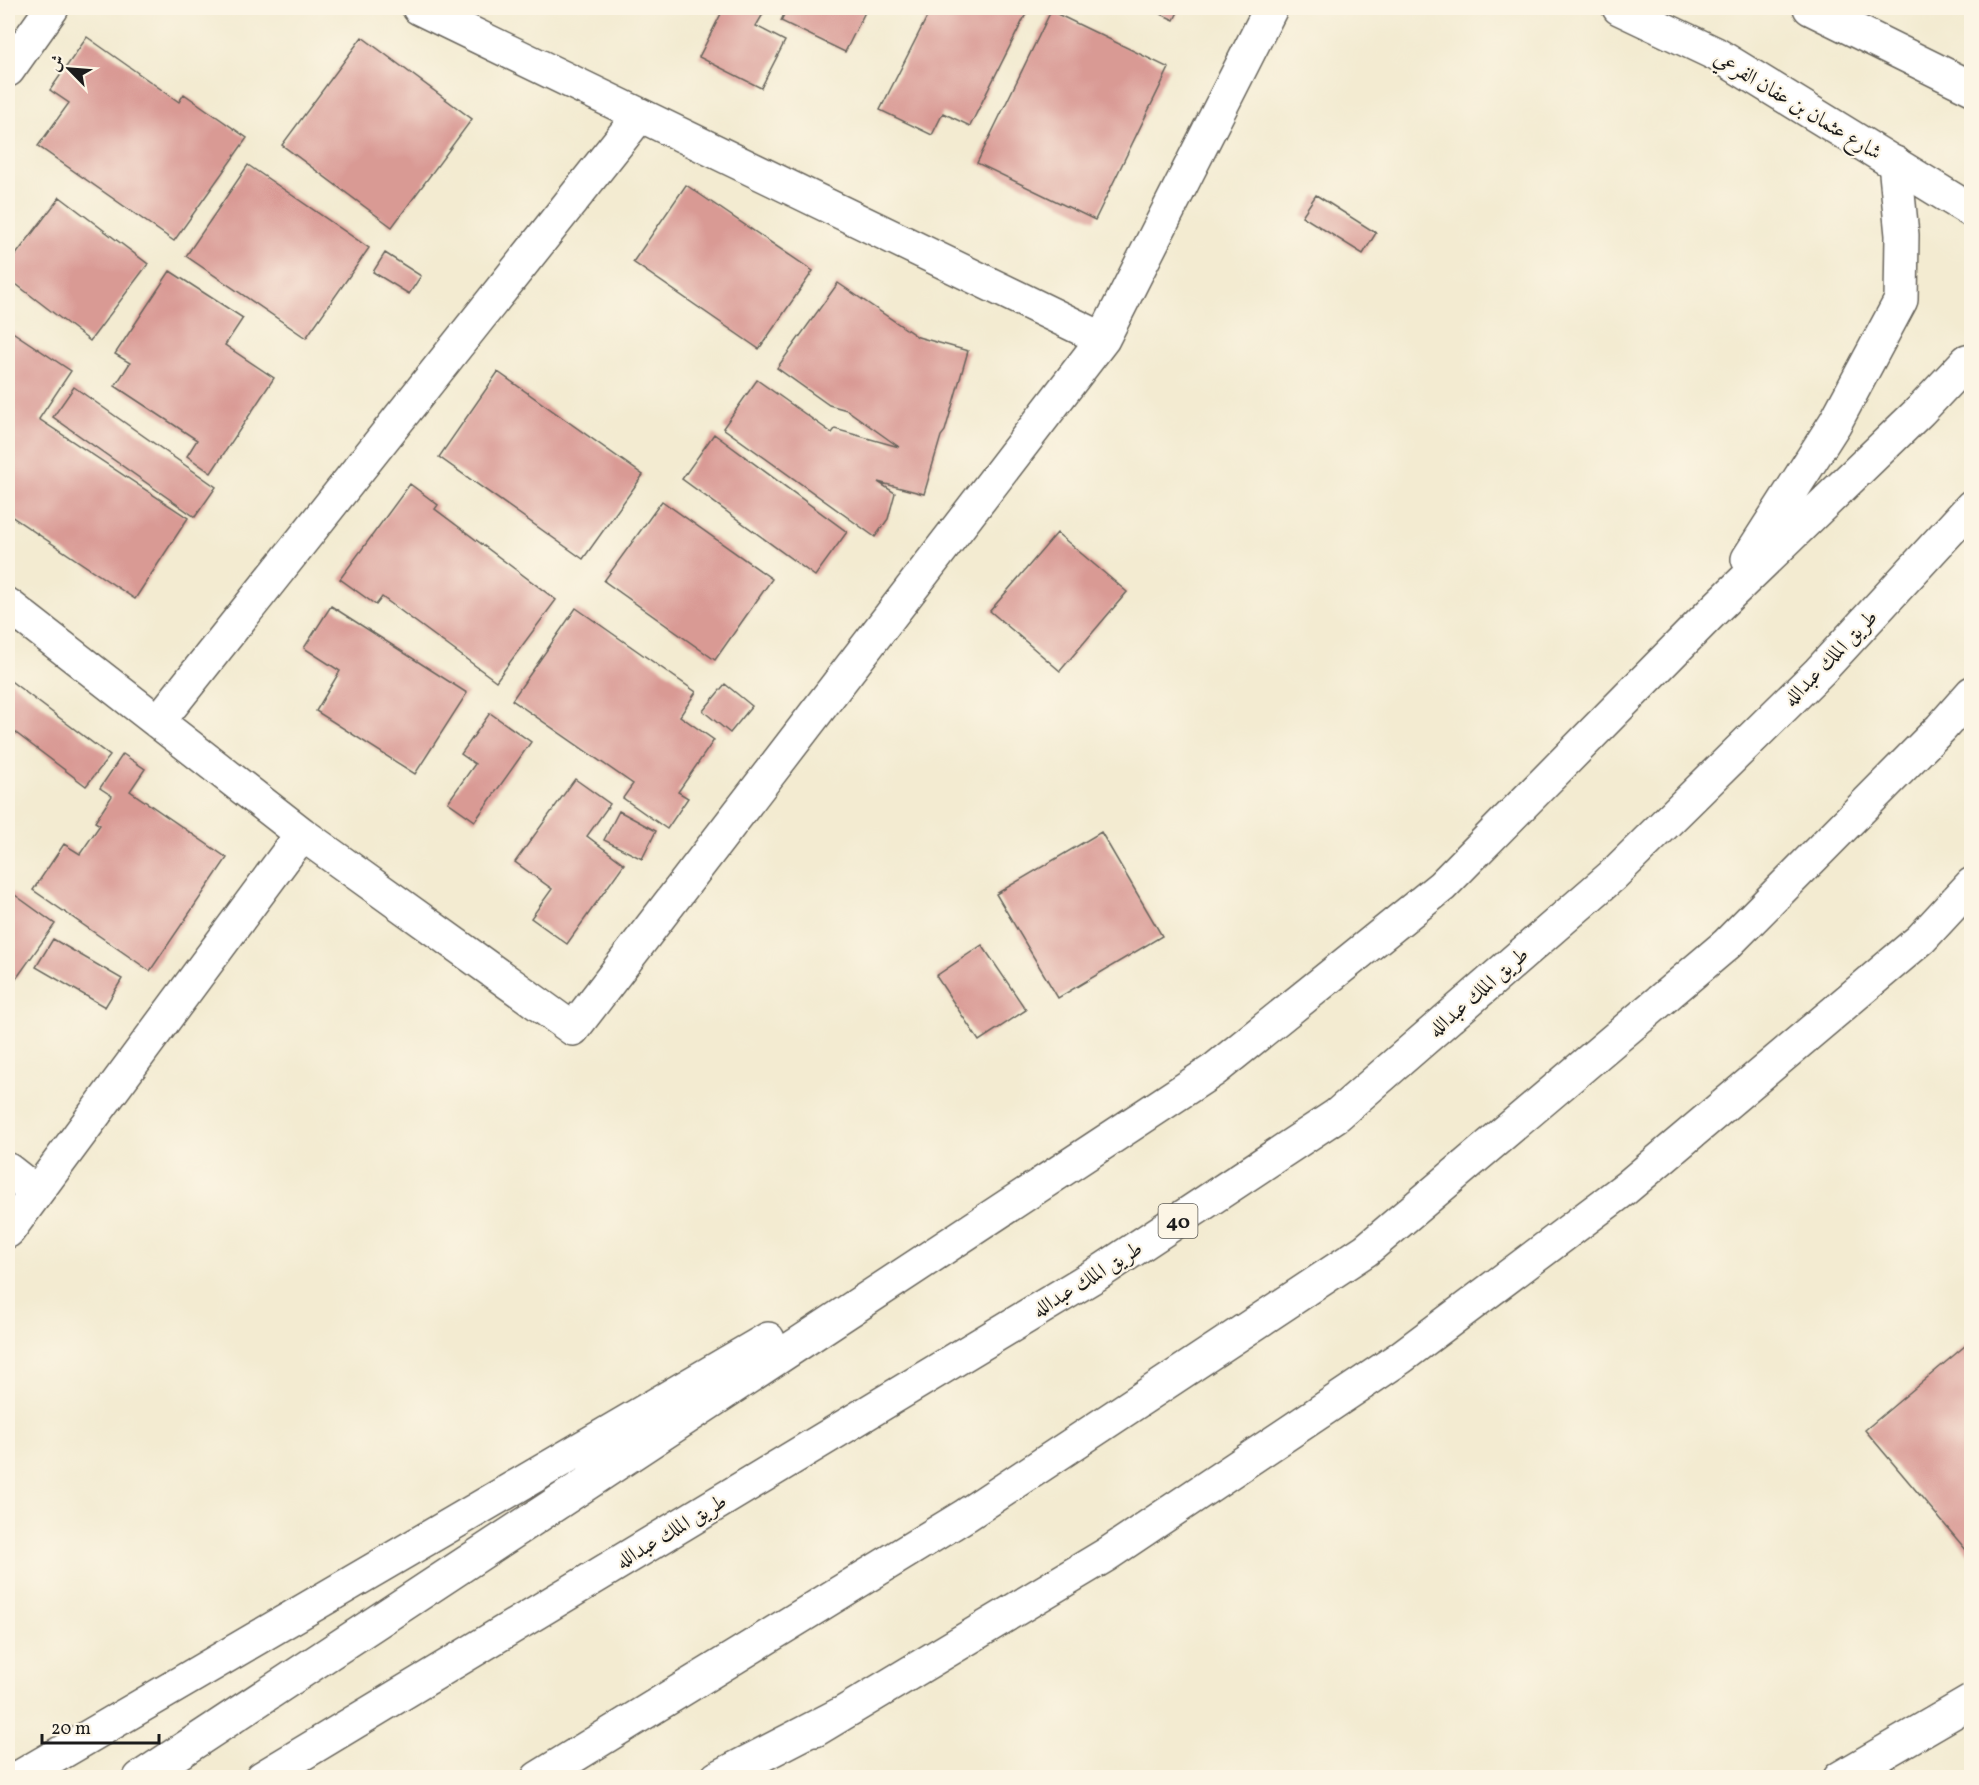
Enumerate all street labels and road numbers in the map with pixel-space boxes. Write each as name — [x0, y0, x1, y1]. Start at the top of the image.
street label: شارع عثمان بن عفان الفرعي — [1707, 45, 1887, 170]
street label: طريق الملك عبدالله — [1777, 604, 1885, 714]
street label: طريق الملك عبدالله — [1422, 941, 1536, 1045]
road number: 40 — [1158, 1204, 1198, 1238]
street label: طريق الملك عبدالله — [1027, 1235, 1149, 1326]
street label: طريق الملك عبدالله — [611, 1488, 733, 1577]

